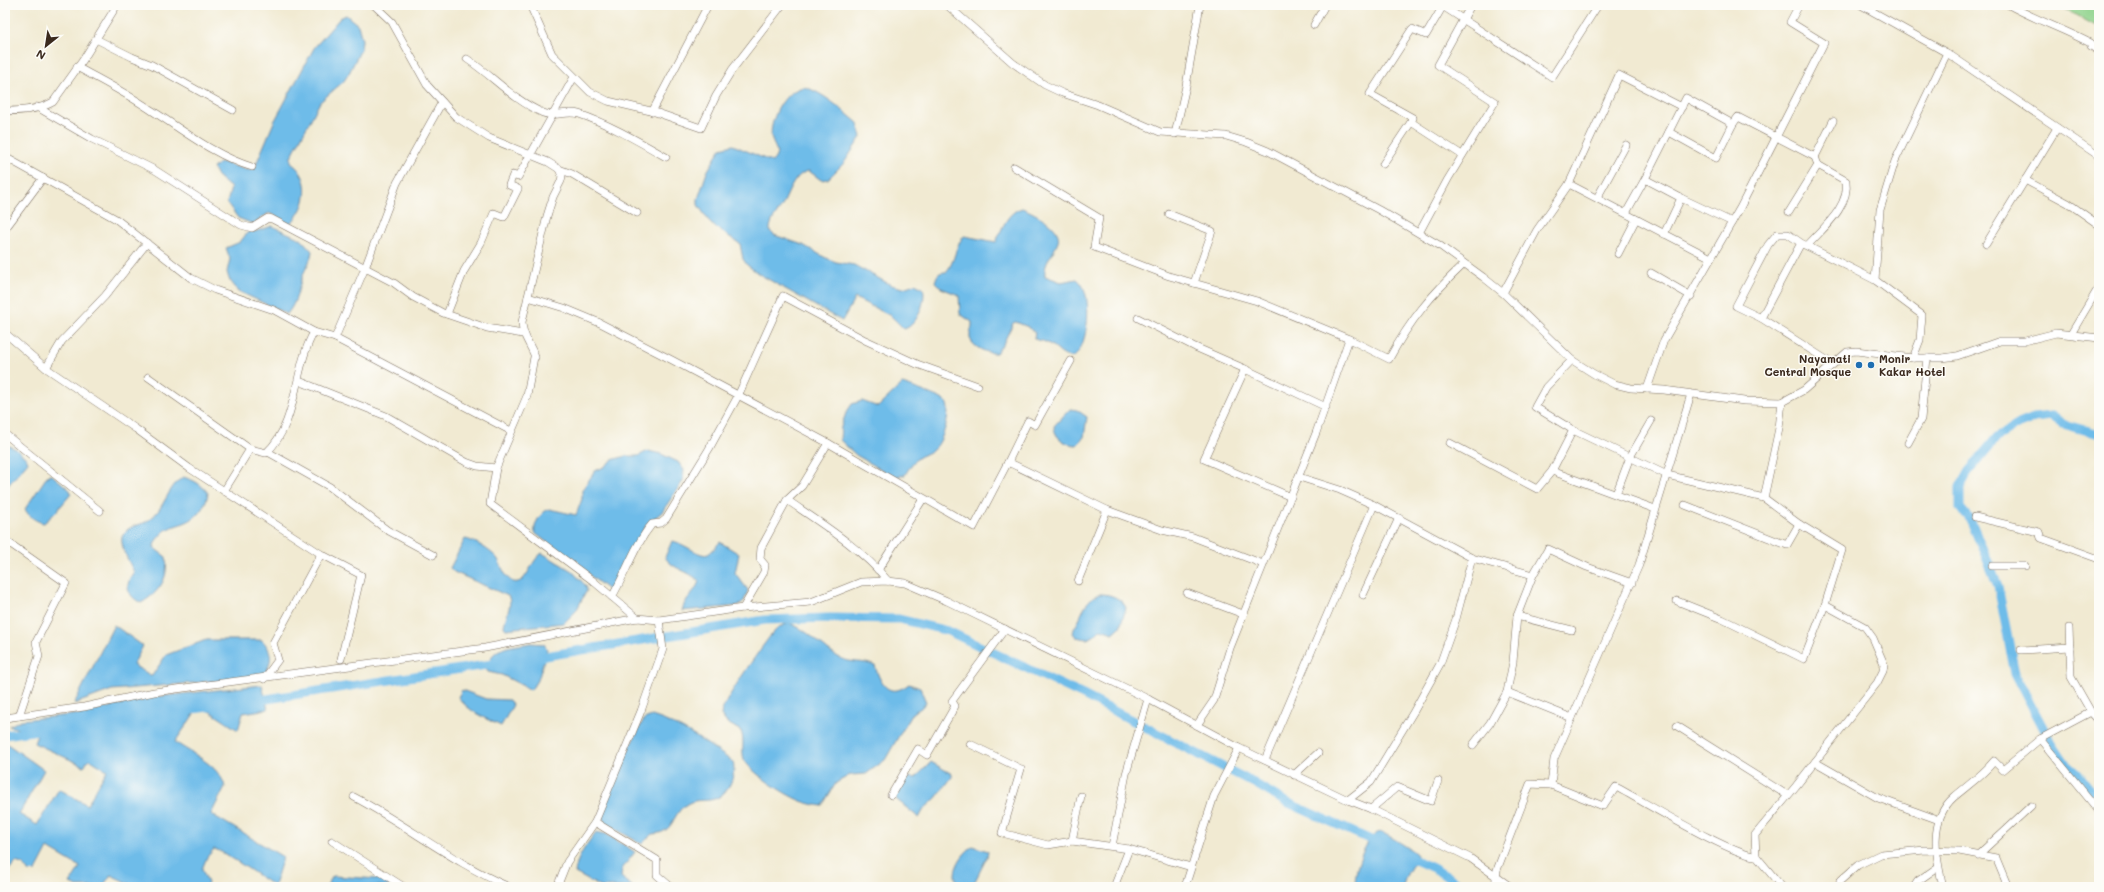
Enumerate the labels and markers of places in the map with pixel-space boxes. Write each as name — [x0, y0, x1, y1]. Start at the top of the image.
place label: Nayamati Central Mosque — [1765, 351, 1851, 379]
place label: Monir Kakar Hotel — [1879, 351, 1945, 379]
marker: Nayamati Central Mosque — [1854, 360, 1864, 370]
marker: Monir Kakar Hotel — [1866, 360, 1876, 370]

